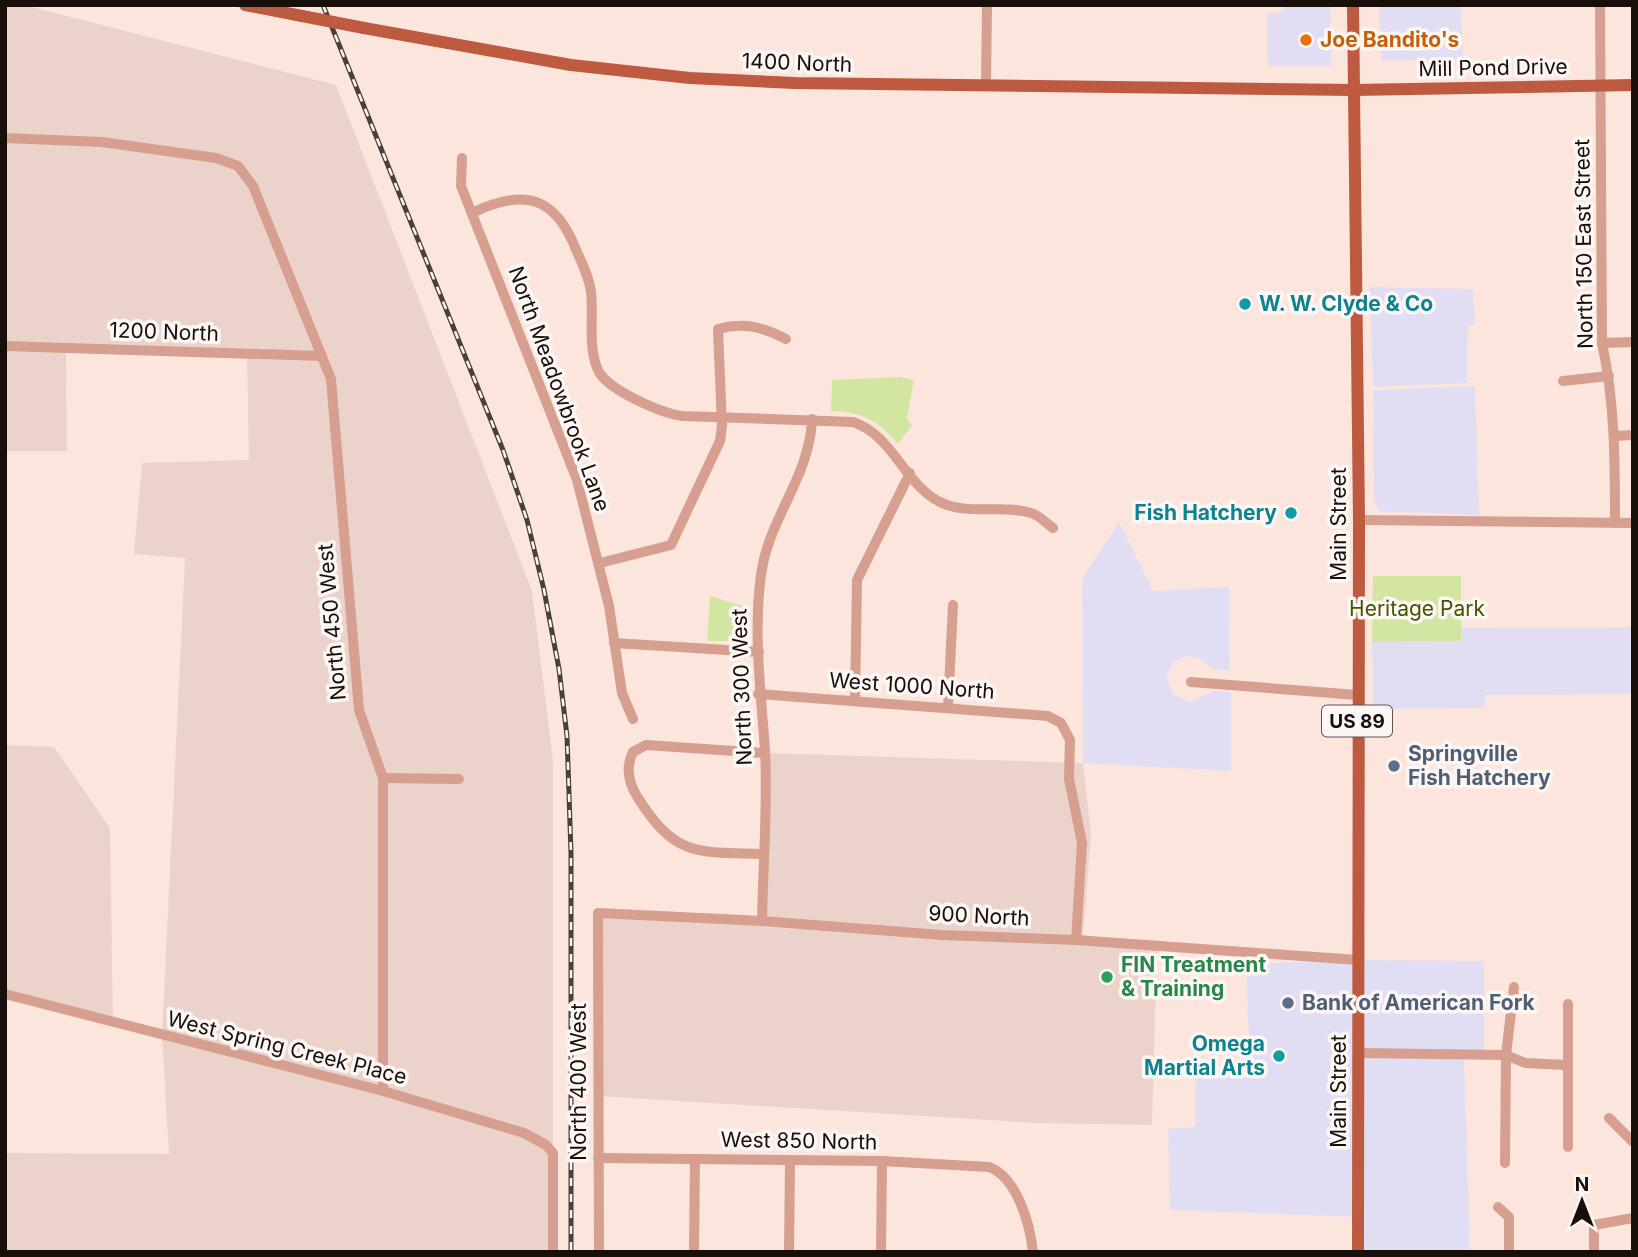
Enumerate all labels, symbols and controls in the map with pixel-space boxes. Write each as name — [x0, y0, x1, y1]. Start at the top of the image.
place label: Joe Bandito's — [1320, 27, 1459, 52]
marker: Joe Bandito's — [1298, 32, 1314, 48]
street label: 1400 North — [741, 48, 853, 77]
street label: Mill Pond Drive — [1418, 54, 1568, 81]
street label: North 150 East Street — [1569, 139, 1598, 349]
street label: North Meadowbrook Lane — [503, 263, 615, 515]
place label: W. W. Clyde & Co — [1259, 291, 1433, 316]
marker: W. W. Clyde & Co — [1237, 296, 1253, 312]
street label: 1200 North — [109, 317, 219, 346]
street label: Main Street — [1326, 467, 1351, 581]
place label: Fish Hatchery — [1134, 500, 1277, 525]
marker: Fish Hatchery — [1283, 505, 1299, 521]
street label: North 450 West — [312, 543, 351, 701]
park label: Heritage Park — [1349, 596, 1485, 621]
street label: North 300 West — [726, 608, 757, 766]
street label: West 1000 North — [828, 667, 996, 704]
road number: US 89 — [1322, 706, 1392, 736]
place label: Springville Fish Hatchery — [1408, 741, 1551, 790]
marker: Springville Fish Hatchery — [1386, 758, 1402, 774]
street label: 900 North — [928, 900, 1030, 931]
place label: FIN Treatment & Training — [1121, 952, 1266, 1001]
marker: FIN Treatment & Training — [1099, 969, 1115, 985]
place label: Bank of American Fork — [1302, 990, 1536, 1015]
marker: Bank of American Fork — [1280, 995, 1296, 1011]
street label: North 400 West — [566, 1003, 591, 1161]
street label: West Spring Creek Place — [165, 1006, 409, 1089]
place label: Omega Martial Arts — [1144, 1031, 1265, 1080]
street label: Main Street — [1326, 1034, 1351, 1148]
marker: Omega Martial Arts — [1271, 1048, 1287, 1064]
street label: West 850 North — [721, 1127, 878, 1154]
north arrow — [1547, 1166, 1617, 1236]
text: N — [1575, 1173, 1589, 1196]

